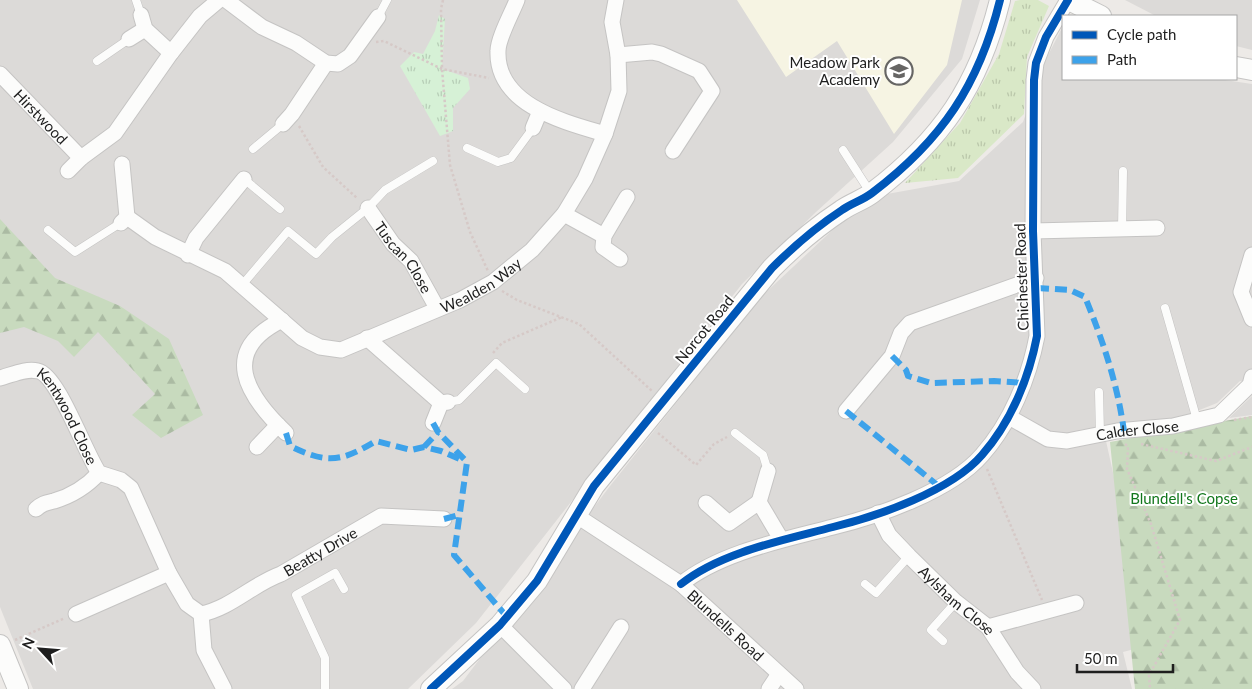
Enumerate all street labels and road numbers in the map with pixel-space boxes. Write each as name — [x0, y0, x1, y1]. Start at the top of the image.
street label: Hirstwood — [10, 85, 72, 148]
street label: Tuscan Close — [371, 218, 436, 296]
street label: Chichester Road — [1010, 223, 1032, 331]
street label: Wealden Way — [438, 254, 525, 316]
street label: Norcot Road — [671, 291, 737, 367]
street label: Kentwood Close — [34, 363, 101, 467]
street label: Calder Close — [1094, 416, 1180, 444]
street label: Beatty Drive — [280, 523, 360, 580]
street label: Aylsham Close — [915, 562, 999, 638]
street label: Blundells Road — [684, 586, 768, 664]

